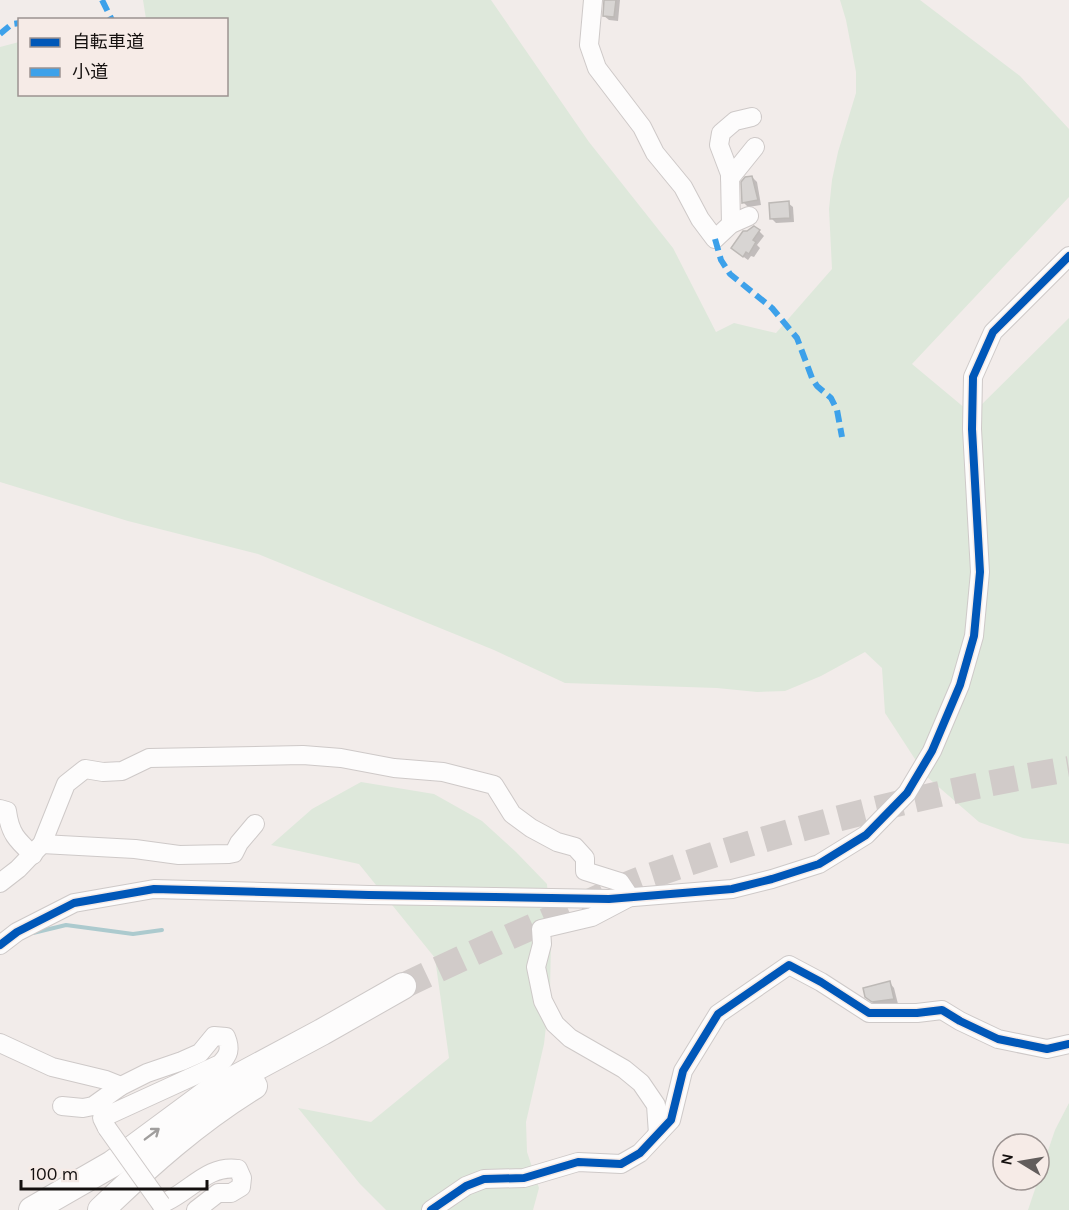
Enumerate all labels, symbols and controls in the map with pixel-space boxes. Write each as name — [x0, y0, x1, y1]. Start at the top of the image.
legend — [18, 18, 228, 96]
text: 自転車道 — [72, 31, 144, 53]
text: 小道 — [72, 61, 108, 83]
one-way arrow — [144, 1128, 160, 1141]
north arrow — [991, 1132, 1051, 1192]
text: N — [996, 1152, 1017, 1167]
scale bar — [21, 1153, 207, 1191]
text: 100 m — [30, 1163, 78, 1185]

